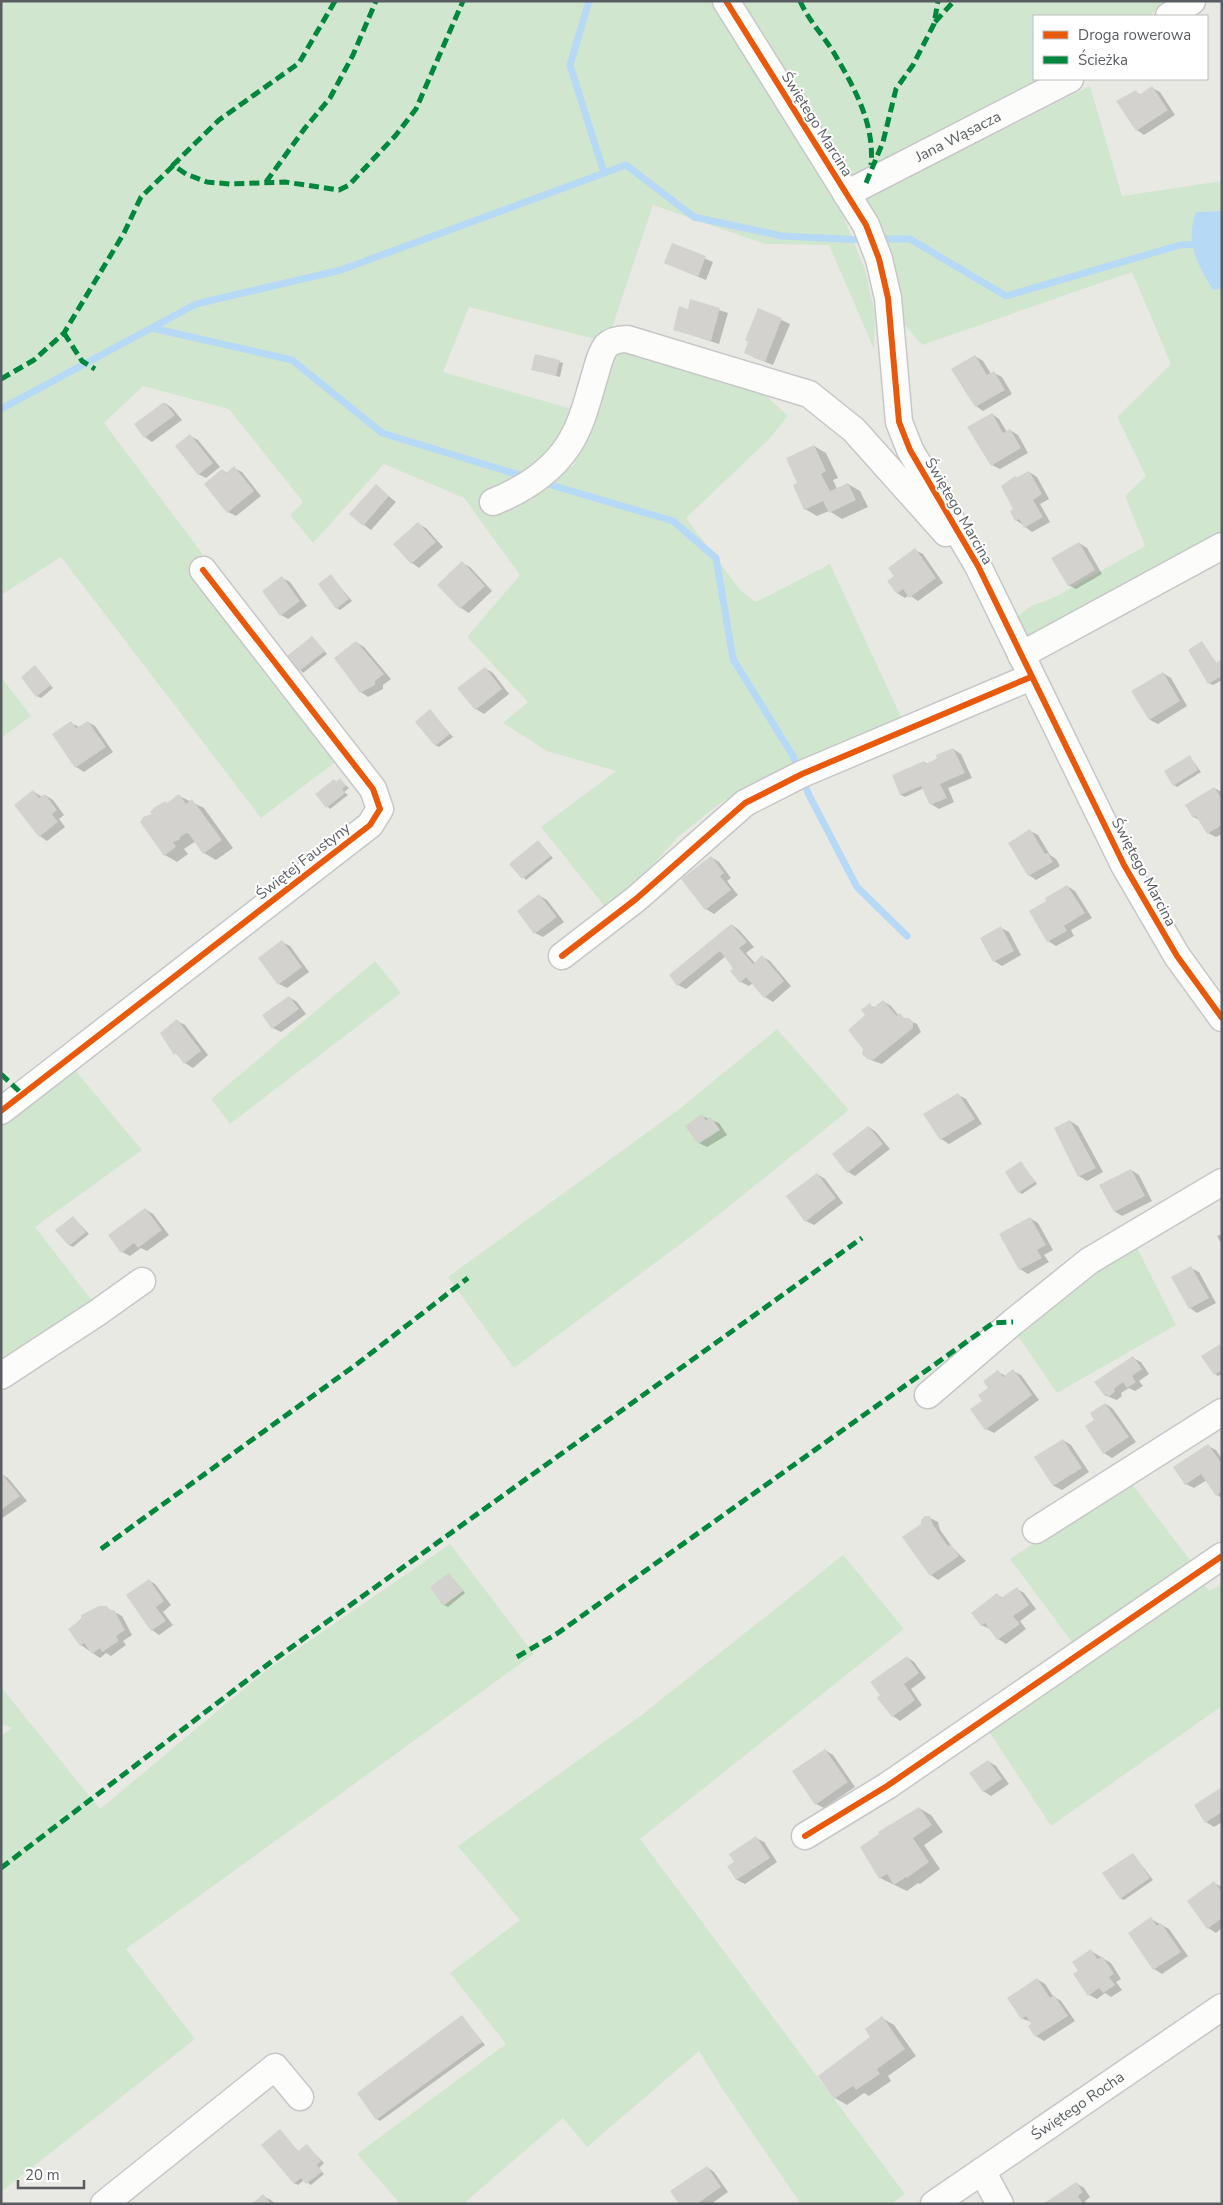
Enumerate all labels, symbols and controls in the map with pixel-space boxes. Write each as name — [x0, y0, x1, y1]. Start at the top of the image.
legend — [1033, 15, 1208, 80]
text: Droga rowerowa — [1078, 25, 1191, 45]
text: Ścieżka — [1078, 49, 1128, 70]
street label: Świętego Marcina — [777, 67, 858, 180]
street label: Jana Wąsacza — [911, 106, 1004, 167]
street label: Świętego Marcina — [920, 453, 999, 568]
street label: Świętego Marcina — [1107, 814, 1182, 930]
street label: Świętej Faustyny — [251, 817, 354, 904]
street label: Świętego Rocha — [1026, 2067, 1128, 2145]
scale bar — [18, 2158, 84, 2190]
text: 20 m — [25, 2165, 60, 2185]

